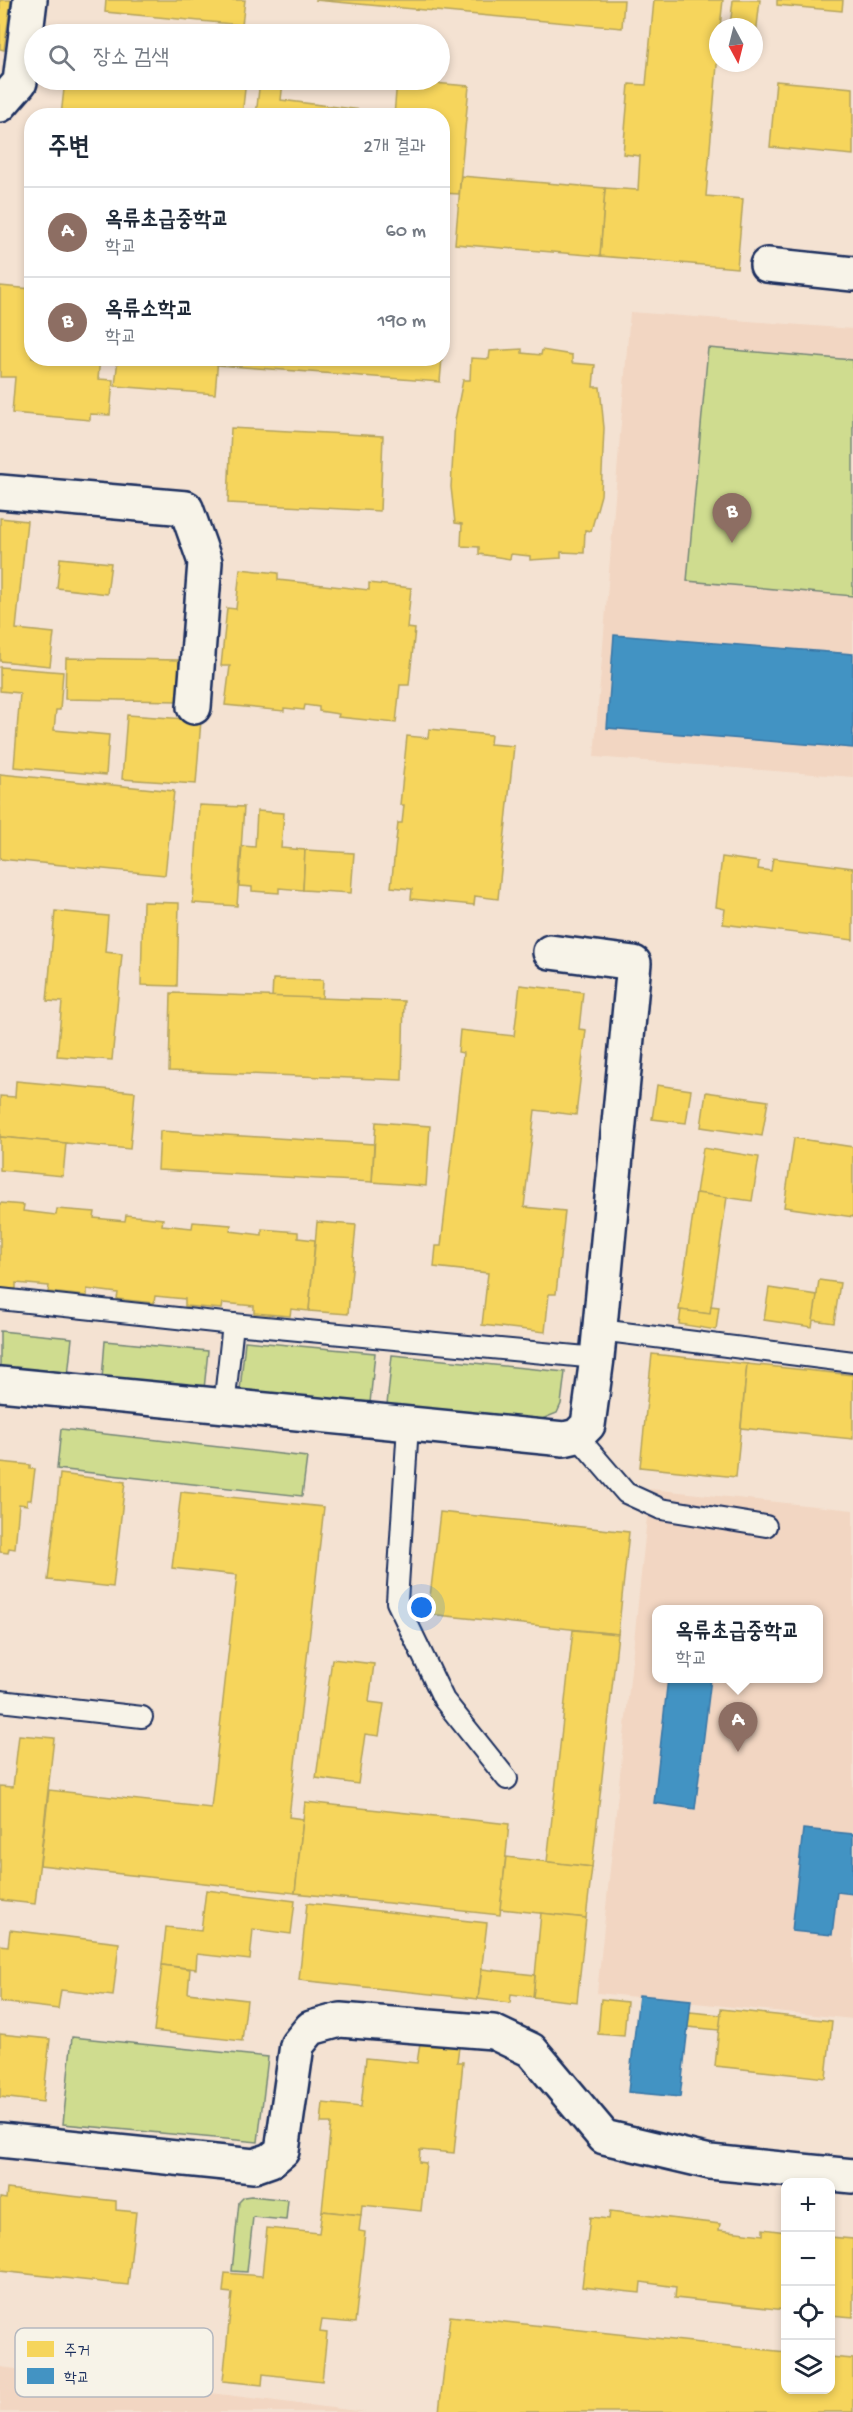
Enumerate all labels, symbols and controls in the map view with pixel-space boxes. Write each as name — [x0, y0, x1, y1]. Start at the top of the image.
north arrow — [709, 18, 763, 72]
search box — [24, 24, 450, 90]
icon: search — [45, 41, 78, 74]
text: 장소 검색 — [93, 46, 169, 72]
text: 주변 — [48, 134, 90, 165]
text: 2개 결과 — [363, 137, 426, 160]
text: 옥류초급중학교 — [105, 208, 229, 234]
text: A — [62, 221, 73, 244]
text: 60 m — [386, 221, 426, 244]
text: 학교 — [105, 237, 137, 260]
text: 옥류소학교 — [105, 298, 194, 324]
text: B — [62, 311, 73, 334]
text: 190 m — [378, 311, 426, 334]
text: 학교 — [105, 327, 137, 350]
pin: B — [712, 494, 752, 543]
your location — [407, 1593, 436, 1622]
popup — [652, 1605, 823, 1683]
text: 옥류초급중학교 — [676, 1620, 799, 1646]
text: 학교 — [676, 1649, 708, 1672]
pin: A — [718, 1702, 758, 1752]
map controls — [781, 2178, 835, 2394]
button: + — [781, 2178, 835, 2232]
button: − — [781, 2232, 835, 2286]
button: locate — [781, 2286, 835, 2340]
legend — [15, 2328, 213, 2397]
button: layers — [781, 2340, 835, 2394]
text: 주거 — [64, 2343, 90, 2362]
text: 학교 — [64, 2370, 90, 2389]

